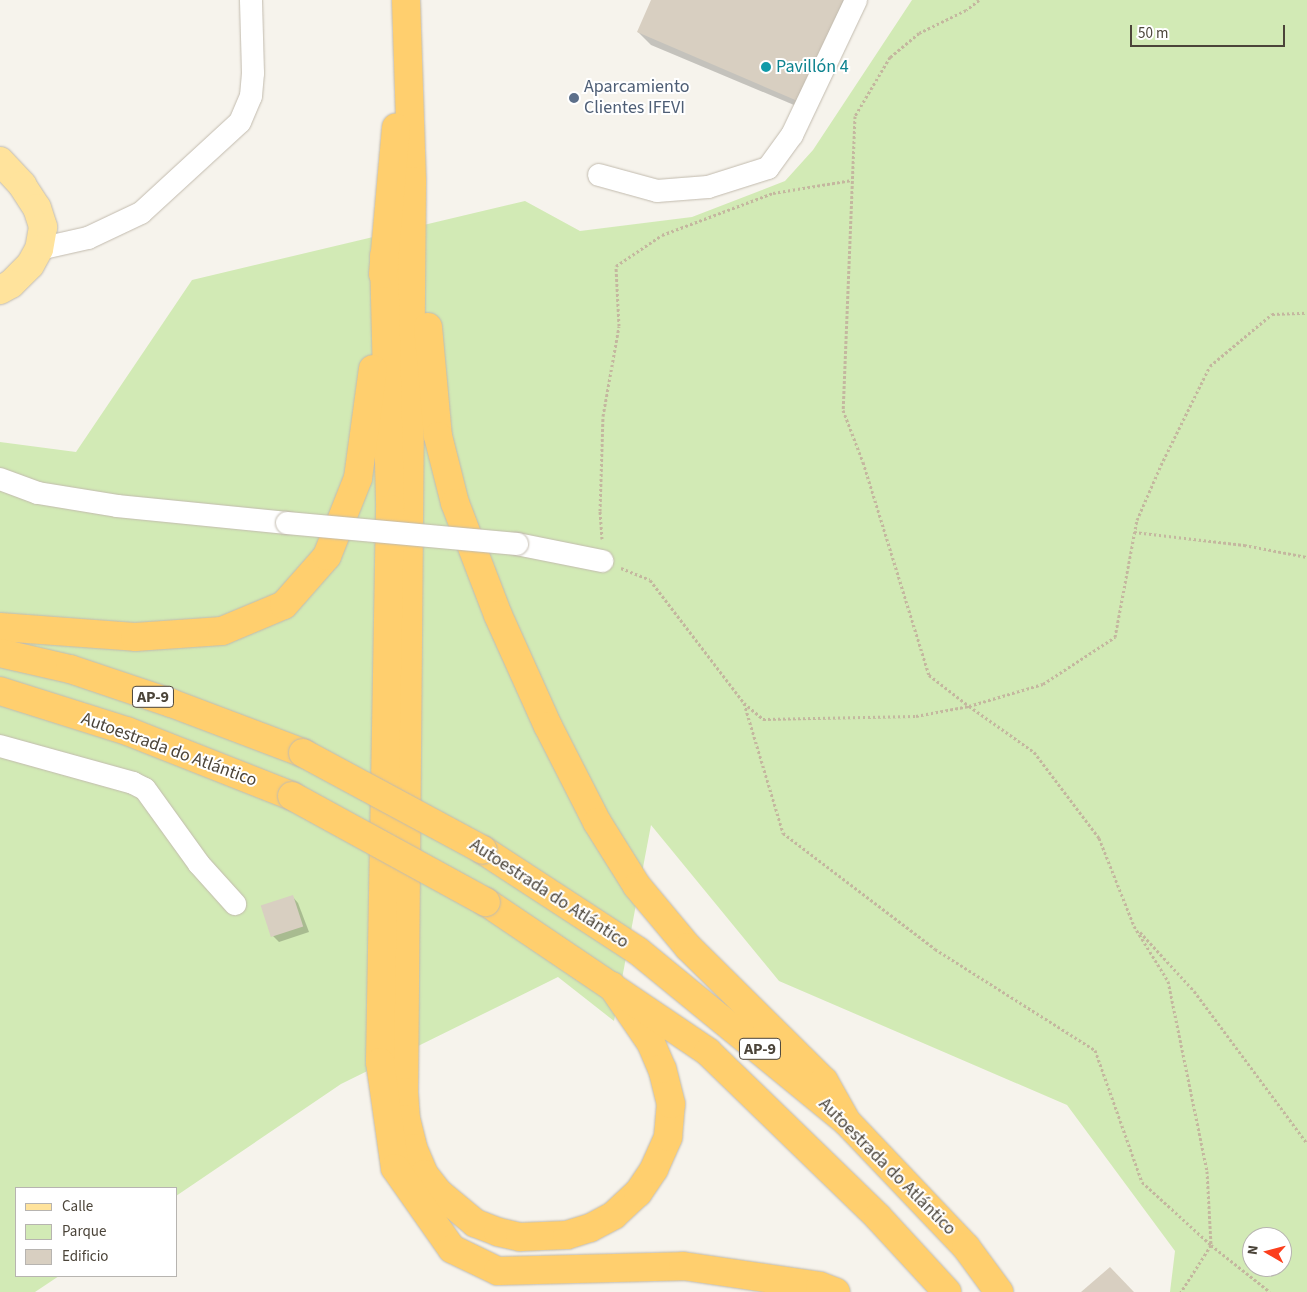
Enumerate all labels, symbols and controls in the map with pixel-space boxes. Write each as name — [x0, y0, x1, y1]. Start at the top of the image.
scale bar — [1132, 15, 1287, 47]
text: 50 m — [1138, 23, 1168, 44]
place label: Pavillón 4 — [776, 56, 849, 78]
marker: Pavillón 4 — [760, 61, 772, 73]
place label: Aparcamiento Clientes IFEVI — [584, 77, 689, 120]
marker: Aparcamiento Clientes IFEVI — [568, 92, 580, 104]
road number: AP-9 — [132, 684, 174, 710]
street label: Autoestrada do Atlántico — [78, 708, 260, 792]
street label: Autoestrada do Atlántico — [465, 834, 633, 954]
road number: AP-9 — [739, 1036, 781, 1062]
street label: Autoestrada do Atlántico — [814, 1094, 960, 1240]
legend — [15, 1187, 178, 1277]
text: Calle — [62, 1196, 93, 1217]
text: Parque — [62, 1221, 106, 1242]
north arrow — [1242, 1227, 1292, 1277]
text: N — [1243, 1244, 1264, 1256]
text: Edificio — [62, 1246, 109, 1267]

